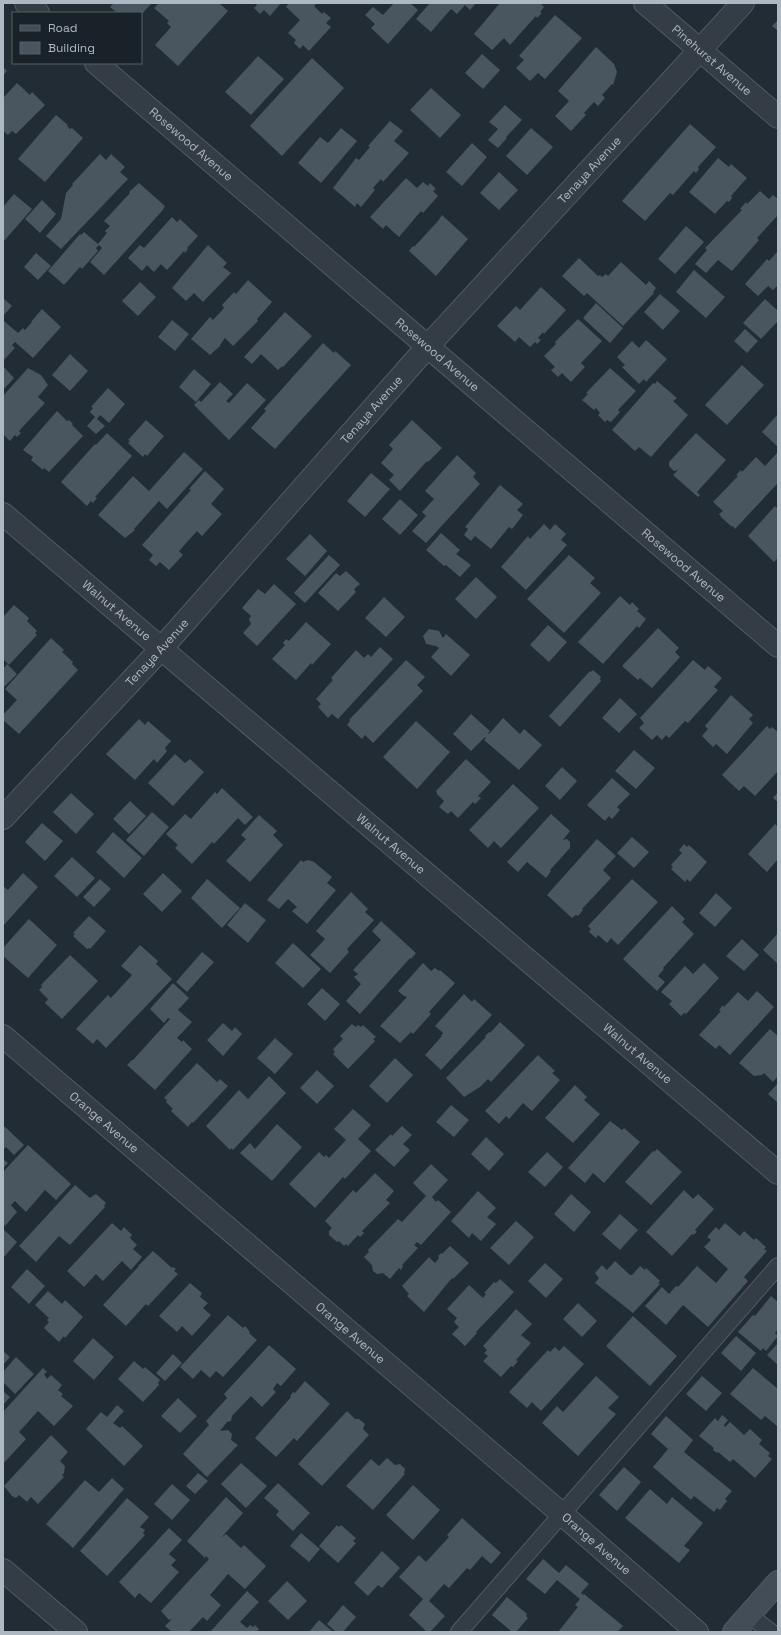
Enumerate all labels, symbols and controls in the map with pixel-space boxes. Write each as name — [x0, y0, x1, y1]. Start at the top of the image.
legend — [12, 12, 142, 64]
text: Road — [48, 20, 77, 36]
street label: Pinehurst Avenue — [668, 21, 755, 99]
text: Building — [48, 40, 95, 56]
street label: Rosewood Avenue — [146, 104, 236, 185]
street label: Tenaya Avenue — [554, 133, 625, 207]
street label: Rosewood Avenue — [392, 314, 483, 395]
street label: Tenaya Avenue — [337, 372, 406, 448]
street label: Rosewood Avenue — [638, 525, 729, 606]
street label: Walnut Avenue — [79, 577, 154, 644]
street label: Tenaya Avenue — [122, 615, 192, 690]
street label: Walnut Avenue — [353, 810, 429, 878]
street label: Walnut Avenue — [600, 1020, 675, 1087]
street label: Orange Avenue — [66, 1088, 142, 1157]
street label: Orange Avenue — [312, 1299, 389, 1367]
street label: Orange Avenue — [558, 1509, 634, 1579]

